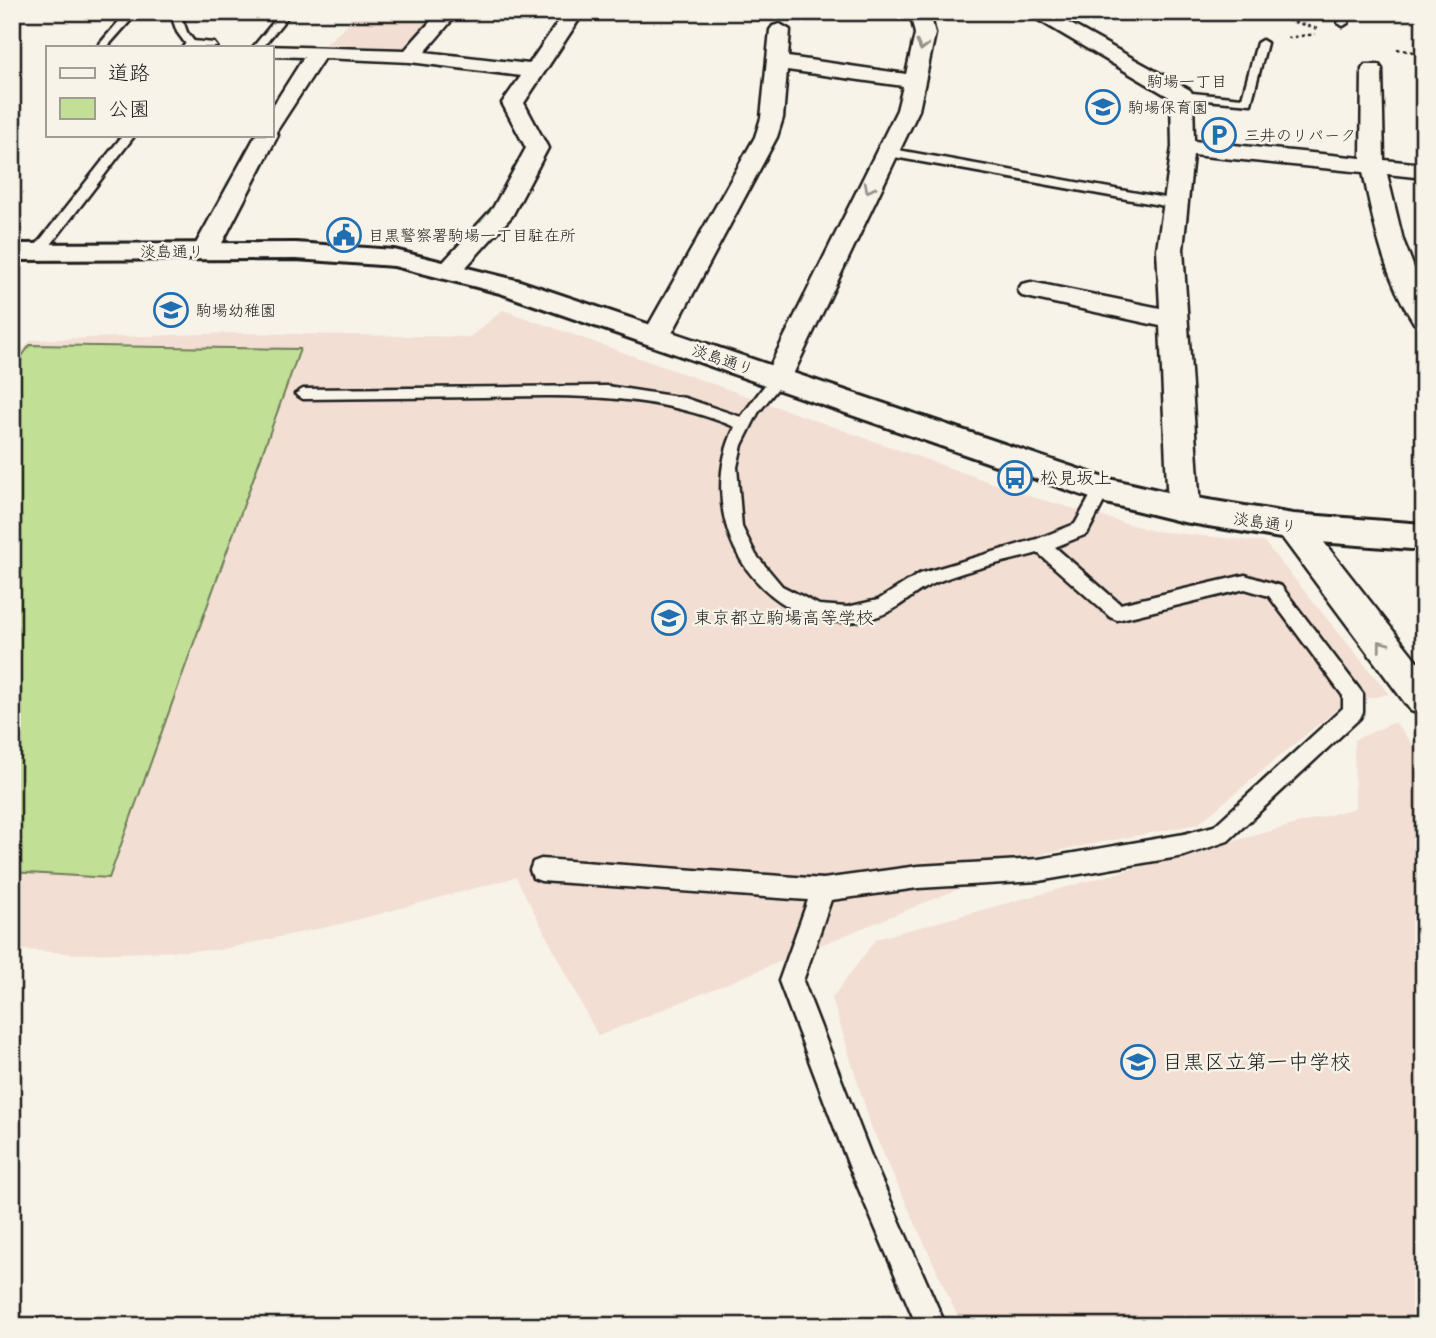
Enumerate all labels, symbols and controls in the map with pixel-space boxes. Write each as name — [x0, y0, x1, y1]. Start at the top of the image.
one-way arrow — [916, 40, 930, 52]
legend — [46, 46, 273, 136]
text: 道路 — [108, 59, 150, 87]
district label: 駒場一丁目 — [1147, 71, 1227, 92]
school or university icon: 駒場保育園 — [1084, 88, 1122, 126]
text: 公園 — [108, 95, 150, 123]
place label: 駒場保育園 — [1128, 97, 1208, 118]
parking icon: 三井のリパーク — [1200, 116, 1238, 154]
place label: 三井のリパーク — [1244, 125, 1356, 146]
one-way arrow — [864, 181, 878, 193]
public building icon: 目黒警察署駒場一丁目駐在所 — [325, 216, 363, 254]
place label: 目黒警察署駒場一丁目駐在所 — [368, 225, 576, 246]
street label: 淡島通り — [140, 241, 204, 262]
school or university icon: 駒場幼稚園 — [152, 291, 190, 329]
place label: 駒場幼稚園 — [196, 300, 276, 321]
street label: 淡島通り — [689, 339, 757, 380]
bus stop icon: 松見坂上 — [996, 459, 1034, 497]
place label: 松見坂上 — [1040, 466, 1112, 490]
street label: 淡島通り — [1232, 508, 1298, 537]
school or university icon: 東京都立駒場高等学校 — [650, 599, 688, 637]
place label: 東京都立駒場高等学校 — [694, 606, 874, 630]
one-way arrow — [1378, 640, 1391, 652]
school or university icon: 目黒区立第一中学校 — [1119, 1043, 1157, 1081]
place label: 目黒区立第一中学校 — [1162, 1048, 1351, 1076]

